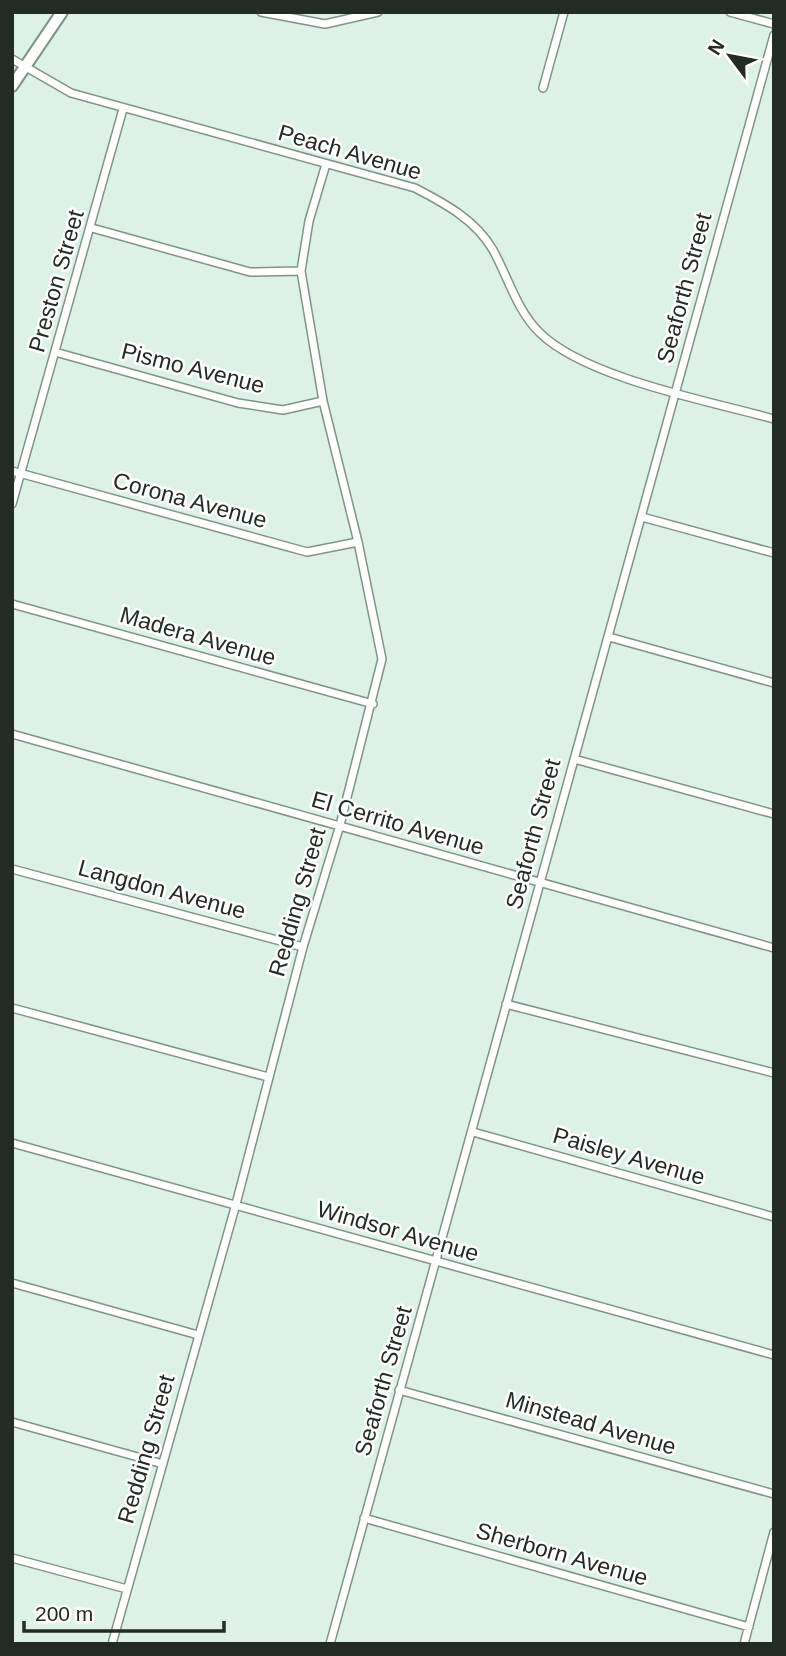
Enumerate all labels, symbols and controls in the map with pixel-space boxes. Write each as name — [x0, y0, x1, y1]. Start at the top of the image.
north arrow — [695, 21, 765, 91]
text: N — [703, 36, 729, 59]
street label: Peach Avenue — [275, 119, 425, 185]
street label: Preston Street — [23, 206, 89, 355]
street label: Seaforth Street — [651, 209, 717, 366]
street label: Pismo Avenue — [119, 338, 267, 398]
street label: Corona Avenue — [110, 467, 270, 533]
street label: Madera Avenue — [117, 601, 279, 671]
street label: Seaforth Street — [500, 755, 566, 912]
street label: El Cerrito Avenue — [309, 786, 487, 860]
street label: Redding Street — [263, 824, 331, 979]
street label: Langdon Avenue — [75, 854, 249, 924]
street label: Paisley Avenue — [550, 1122, 708, 1190]
street label: Windsor Avenue — [314, 1195, 482, 1267]
street label: Seaforth Street — [349, 1302, 417, 1459]
street label: Redding Street — [112, 1371, 180, 1526]
street label: Minstead Avenue — [503, 1386, 679, 1460]
street label: Sherborn Avenue — [473, 1517, 651, 1591]
scale bar — [24, 1590, 224, 1634]
text: 200 m — [35, 1602, 93, 1625]

